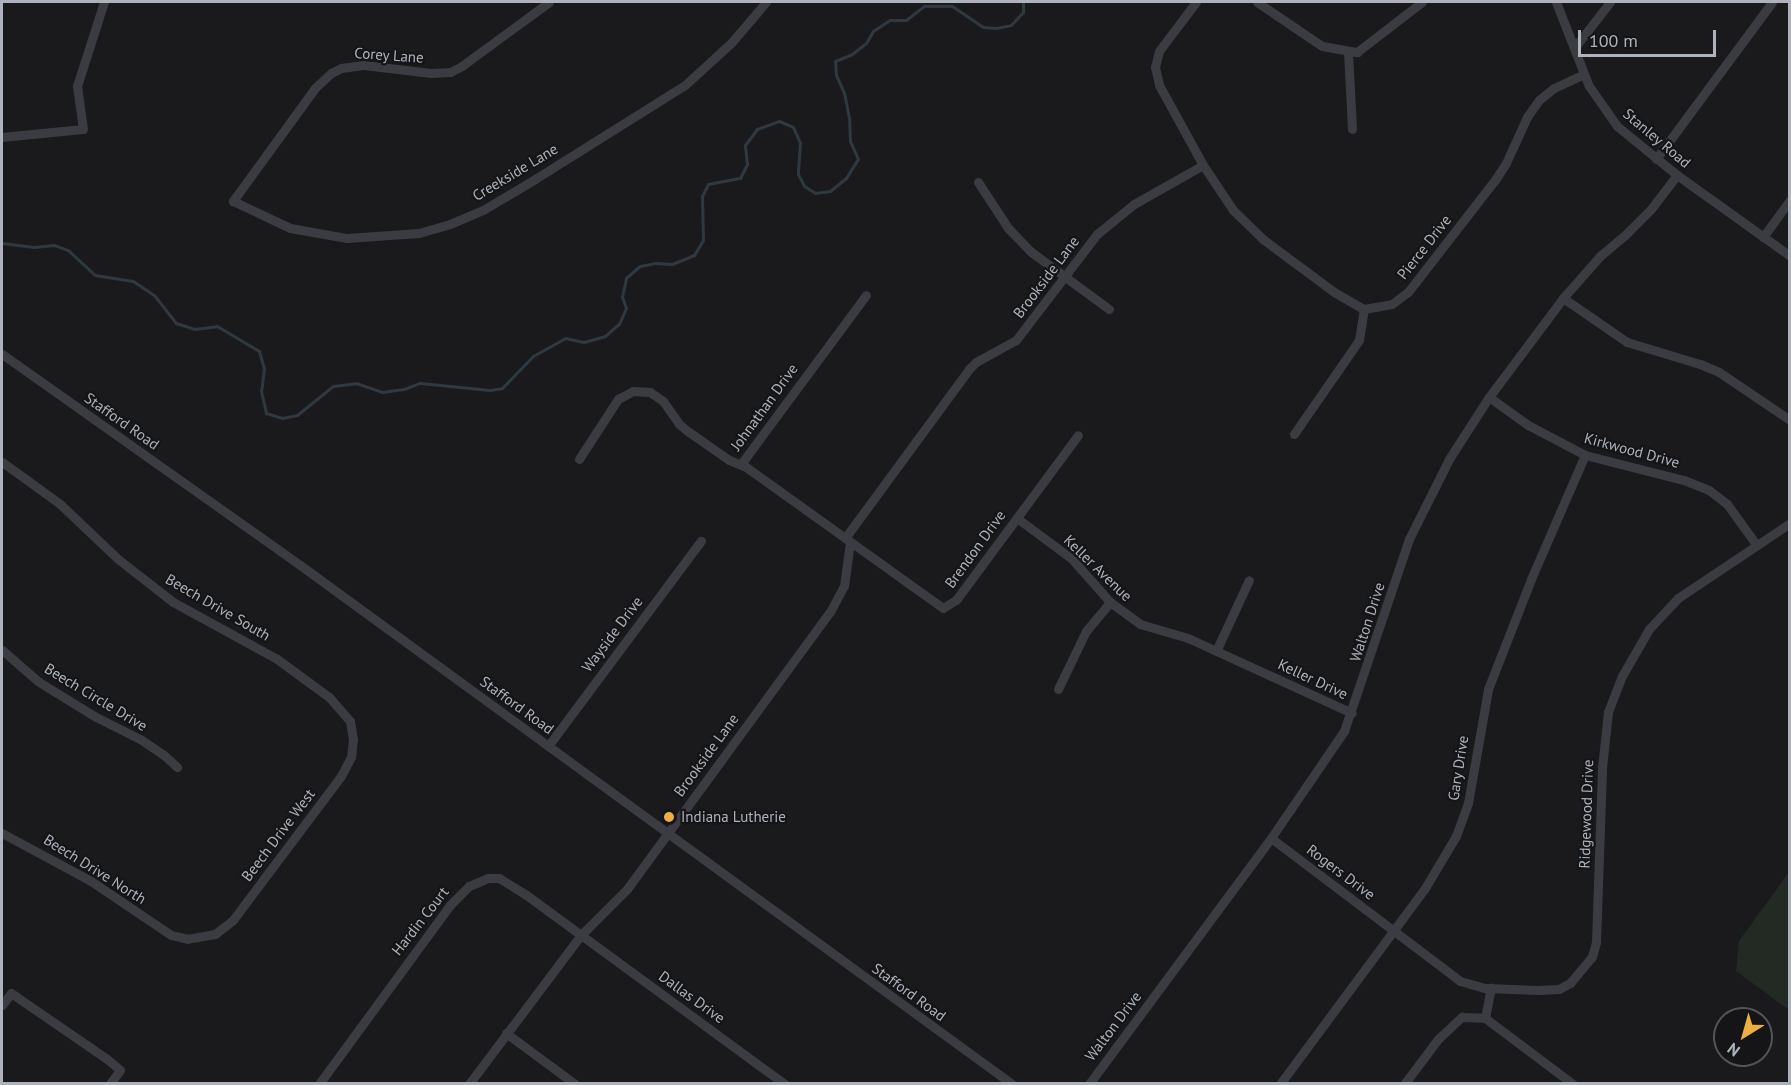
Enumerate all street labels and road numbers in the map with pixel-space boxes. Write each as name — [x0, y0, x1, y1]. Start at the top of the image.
street label: Corey Lane — [353, 44, 425, 66]
street label: Stanley Road — [1619, 104, 1695, 172]
street label: Creekside Lane — [469, 139, 561, 205]
street label: Pierce Drive — [1393, 211, 1455, 283]
street label: Brookside Lane — [1009, 233, 1083, 321]
street label: Johnathan Drive — [727, 360, 801, 454]
street label: Stafford Road — [81, 389, 163, 453]
street label: Kirkwood Drive — [1582, 429, 1682, 471]
street label: Brendon Drive — [941, 507, 1009, 591]
street label: Keller Avenue — [1060, 531, 1136, 605]
street label: Beech Drive South — [163, 570, 273, 644]
street label: Walton Drive — [1346, 580, 1388, 664]
street label: Wayside Drive — [578, 593, 646, 675]
street label: Keller Drive — [1275, 655, 1351, 703]
street label: Beech Circle Drive — [41, 659, 151, 735]
street label: Stafford Road — [477, 672, 557, 738]
street label: Brookside Lane — [670, 710, 742, 800]
street label: Gary Drive — [1444, 734, 1472, 802]
street label: Ridgewood Drive — [1575, 759, 1597, 869]
street label: Beech Drive West — [237, 785, 319, 885]
street label: Beech Drive North — [41, 830, 149, 908]
street label: Rogers Drive — [1303, 840, 1379, 904]
street label: Hardin Court — [388, 883, 452, 959]
street label: Stafford Road — [869, 959, 949, 1025]
street label: Dallas Drive — [655, 967, 729, 1027]
street label: Walton Drive — [1081, 988, 1145, 1064]

